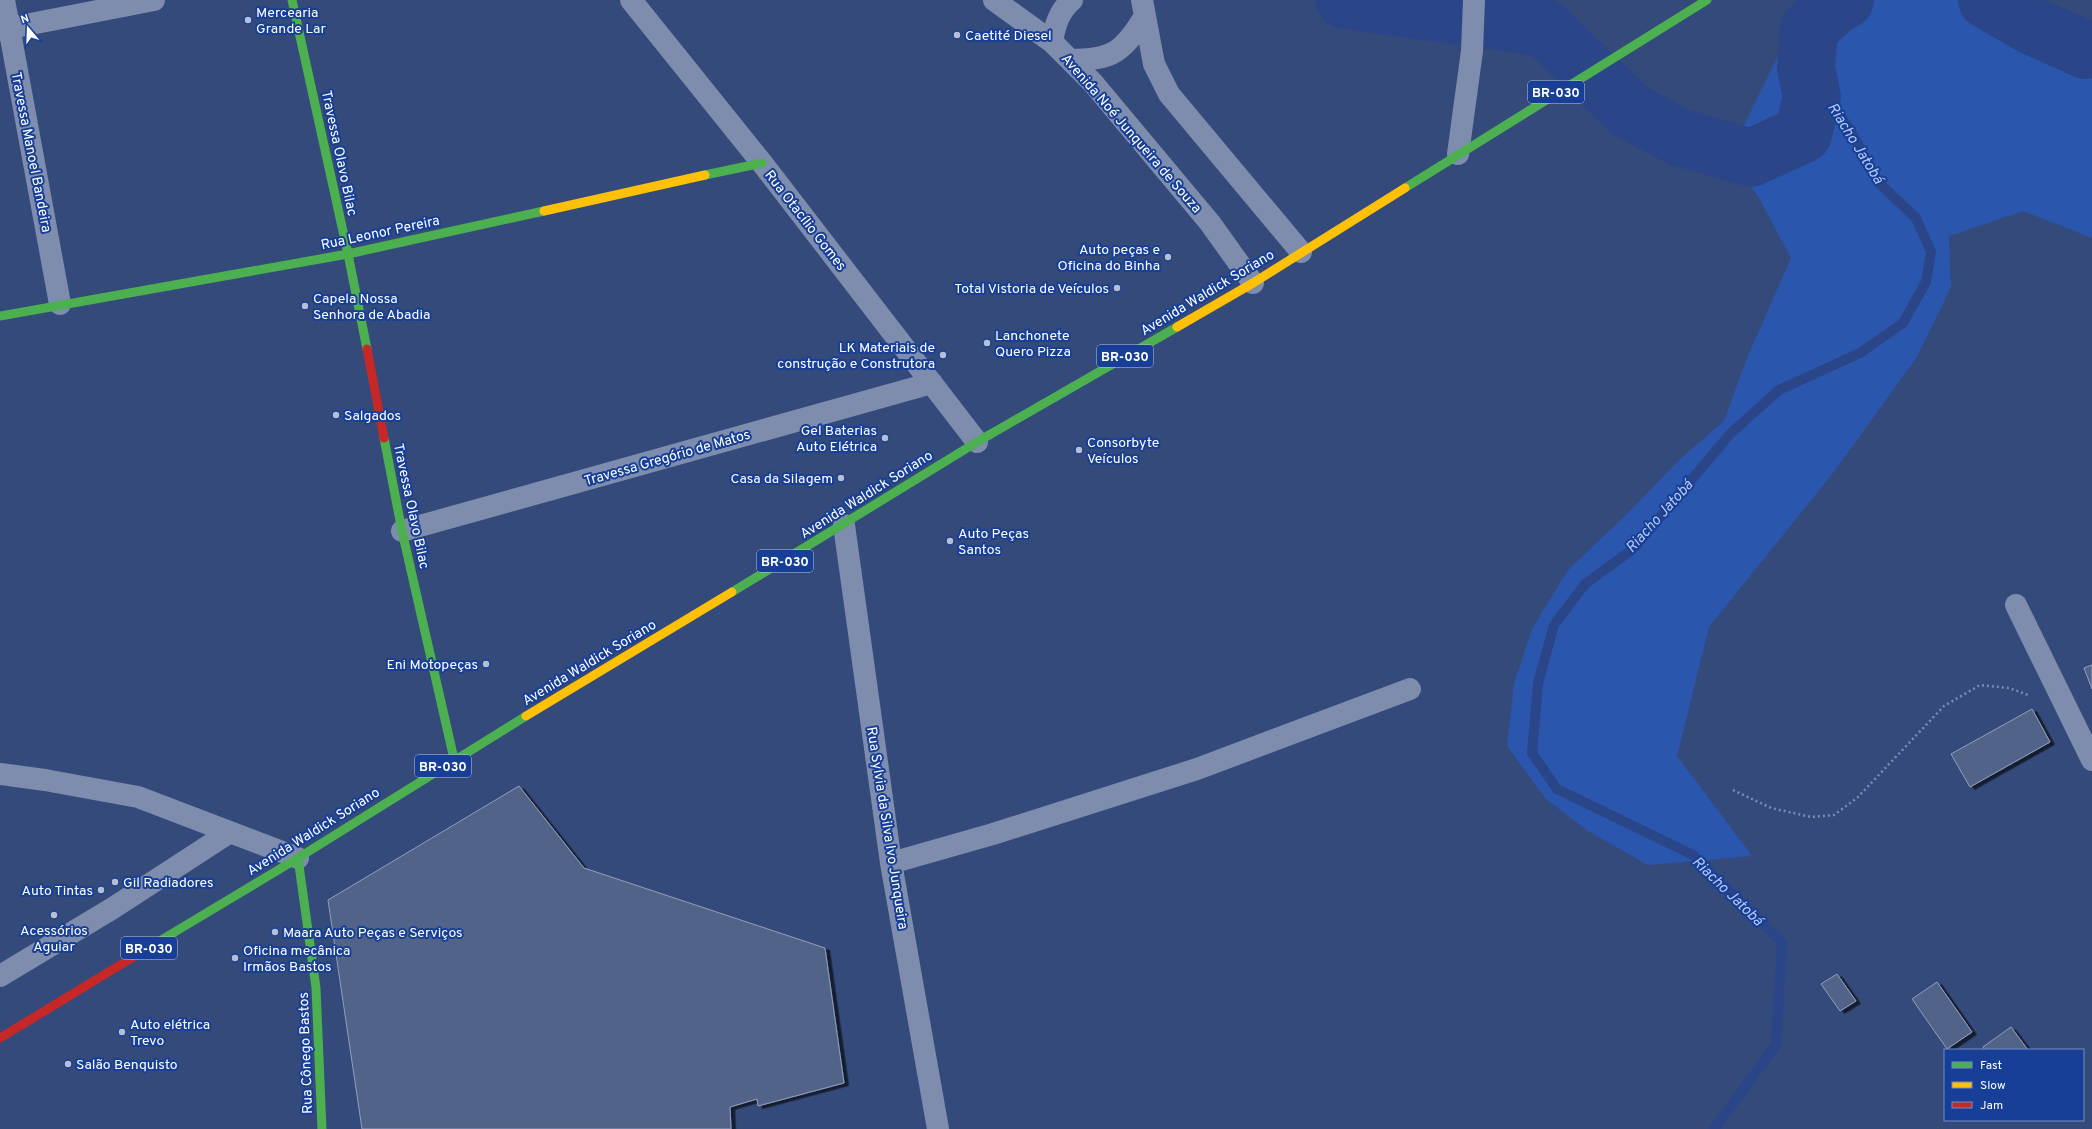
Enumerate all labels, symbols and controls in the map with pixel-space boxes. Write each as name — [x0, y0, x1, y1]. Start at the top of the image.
place label: Mercearia Grande Lar — [256, 5, 326, 38]
north arrow — [8, 8, 48, 48]
text: N — [19, 12, 31, 27]
marker: Mercearia Grande Lar — [243, 15, 253, 25]
place label: Caetité Diesel — [965, 28, 1052, 45]
marker: Caetité Diesel — [952, 30, 962, 40]
street label: Avenida Noé Junqueira de Souza — [1057, 51, 1205, 217]
street label: Travessa Manoel Bandeira — [7, 71, 54, 234]
road number: BR-030 — [1528, 81, 1584, 103]
street label: Travessa Olavo Bilac — [317, 89, 360, 218]
water label: Riacho Jatobá — [1822, 100, 1888, 189]
street label: Rua Otacílio Gomes — [760, 167, 849, 275]
street label: Rua Leonor Pereira — [319, 213, 441, 254]
place label: Auto peças e Oficina do Binha — [1057, 242, 1160, 275]
street label: Avenida Waldick Soriano — [1138, 246, 1278, 340]
marker: Auto peças e Oficina do Binha — [1163, 252, 1173, 262]
place label: Total Vistoria de Veículos — [954, 281, 1109, 298]
marker: Total Vistoria de Veículos — [1112, 283, 1122, 293]
place label: Capela Nossa Senhora de Abadia — [313, 291, 430, 324]
marker: Capela Nossa Senhora de Abadia — [300, 301, 310, 311]
place label: Lanchonete Quero Pizza — [995, 328, 1071, 361]
marker: Lanchonete Quero Pizza — [982, 338, 992, 348]
place label: LK Materiais de construção e Construtora — [777, 340, 935, 373]
road number: BR-030 — [1097, 345, 1153, 367]
marker: LK Materiais de construção e Construtora — [938, 350, 948, 360]
place label: Salgados — [344, 408, 401, 425]
marker: Salgados — [331, 410, 341, 420]
place label: Gel Baterias Auto Elétrica — [796, 423, 877, 456]
street label: Travessa Gregório de Matos — [582, 427, 752, 490]
marker: Gel Baterias Auto Elétrica — [880, 433, 890, 443]
place label: Consorbyte Veículos — [1087, 435, 1159, 468]
street label: Travessa Olavo Bilac — [389, 442, 432, 571]
marker: Consorbyte Veículos — [1074, 445, 1084, 455]
street label: Avenida Waldick Soriano — [797, 447, 936, 543]
place label: Casa da Silagem — [730, 471, 833, 488]
marker: Casa da Silagem — [836, 473, 846, 483]
water label: Riacho Jatobá — [1622, 476, 1699, 558]
place label: Auto Peças Santos — [958, 526, 1029, 559]
marker: Auto Peças Santos — [945, 536, 955, 546]
road number: BR-030 — [757, 550, 813, 572]
street label: Avenida Waldick Soriano — [520, 616, 660, 710]
place label: Eni Motopeças — [386, 657, 478, 674]
marker: Eni Motopeças — [481, 659, 491, 669]
street label: Rua Sylvia da Silva Ivo Junqueira — [862, 726, 911, 931]
road number: BR-030 — [415, 755, 471, 777]
street label: Avenida Waldick Soriano — [244, 784, 383, 880]
water label: Riacho Jatobá — [1687, 853, 1768, 932]
place label: Gil Radiadores — [123, 875, 214, 892]
marker: Gil Radiadores — [110, 877, 120, 887]
place label: Auto Tintas — [22, 883, 93, 900]
marker: Auto Tintas — [96, 885, 106, 895]
marker: Acessórios Aguiar — [49, 910, 59, 920]
place label: Acessórios Aguiar — [20, 923, 88, 956]
place label: Maara Auto Peças e Serviços — [283, 925, 463, 942]
marker: Maara Auto Peças e Serviços — [270, 927, 280, 937]
road number: BR-030 — [121, 937, 177, 959]
place label: Oficina mecânica Irmãos Bastos — [243, 943, 350, 976]
marker: Oficina mecânica Irmãos Bastos — [230, 953, 240, 963]
street label: Rua Cônego Bastos — [296, 992, 317, 1114]
place label: Auto elétrica Trevo — [130, 1017, 210, 1050]
marker: Auto elétrica Trevo — [117, 1027, 127, 1037]
legend — [1944, 1049, 2084, 1121]
place label: Salão Benquisto — [76, 1057, 178, 1074]
text: Fast — [1980, 1058, 2002, 1074]
marker: Salão Benquisto — [63, 1059, 73, 1069]
text: Slow — [1980, 1078, 2006, 1094]
text: Jam — [1980, 1098, 2003, 1114]

